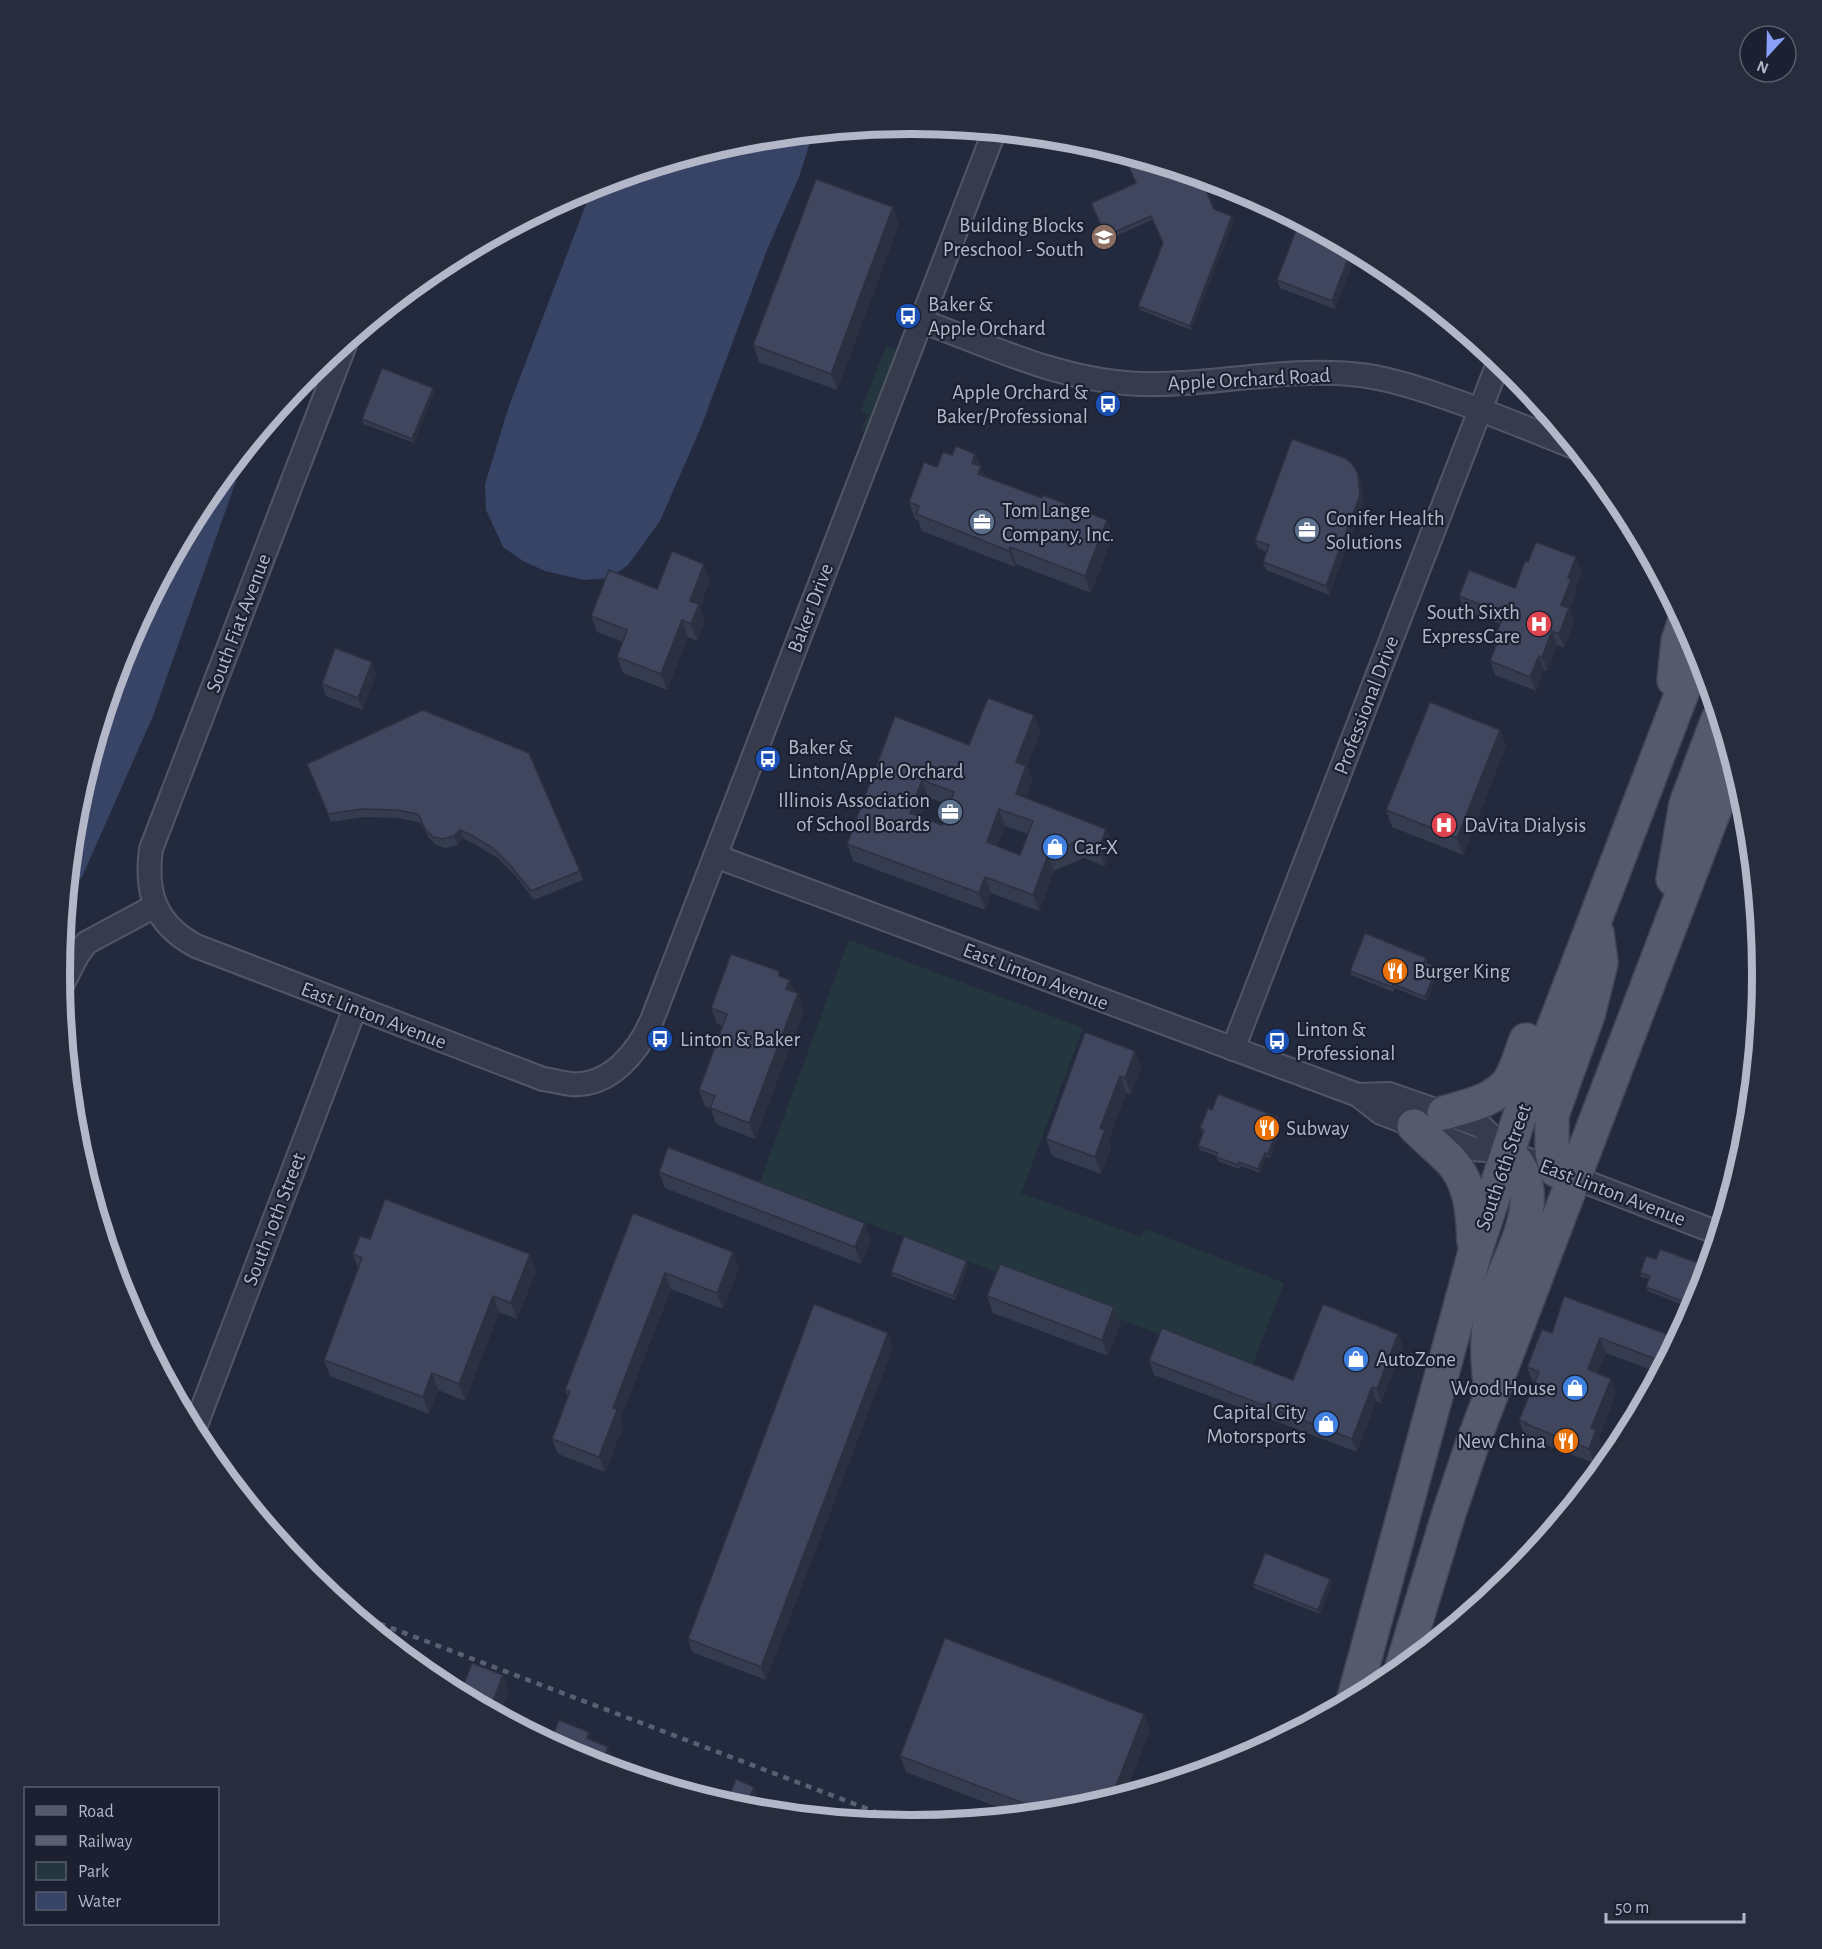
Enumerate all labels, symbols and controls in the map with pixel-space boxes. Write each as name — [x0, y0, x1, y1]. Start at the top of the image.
north arrow — [1738, 24, 1798, 84]
text: N — [1755, 57, 1771, 76]
place label: Building Blocks Preschool - South — [943, 215, 1084, 260]
school or university icon: Building Blocks Preschool - South — [1089, 222, 1119, 252]
place label: Baker & Apple Orchard — [928, 294, 1046, 339]
bus stop icon: Baker & Apple Orchard — [893, 301, 923, 331]
street label: Apple Orchard Road — [1167, 365, 1331, 394]
place label: Apple Orchard & Baker/Professional — [936, 382, 1088, 427]
bus stop icon: Apple Orchard & Baker/Professional — [1093, 389, 1123, 419]
place label: Tom Lange Company, Inc. — [1002, 500, 1114, 545]
office icon: Tom Lange Company, Inc. — [967, 507, 997, 537]
place label: Conifer Health Solutions — [1326, 508, 1445, 553]
office icon: Conifer Health Solutions — [1292, 515, 1322, 545]
street label: South Fiat Avenue — [202, 551, 275, 696]
street label: Baker Drive — [784, 561, 837, 656]
place label: South Sixth ExpressCare — [1421, 602, 1520, 647]
hospital icon: South Sixth ExpressCare — [1524, 609, 1554, 639]
street label: Professional Drive — [1330, 633, 1403, 777]
place label: Baker & Linton/Apple Orchard — [788, 737, 964, 782]
bus stop icon: Baker & Linton/Apple Orchard — [753, 744, 783, 774]
place label: Illinois Association of School Boards — [778, 790, 930, 835]
office icon: Illinois Association of School Boards — [935, 797, 965, 827]
hospital icon: DaVita Dialysis — [1429, 810, 1459, 840]
place label: DaVita Dialysis — [1464, 815, 1586, 836]
shop icon: Car-X — [1040, 832, 1070, 862]
place label: Car-X — [1074, 837, 1118, 858]
street label: East Linton Avenue — [960, 939, 1111, 1014]
restaurant icon: Burger King — [1380, 956, 1410, 986]
place label: Burger King — [1414, 961, 1511, 982]
street label: East Linton Avenue — [298, 978, 449, 1053]
place label: Linton & Professional — [1296, 1019, 1395, 1064]
bus stop icon: Linton & Baker — [645, 1024, 675, 1054]
bus stop icon: Linton & Professional — [1262, 1026, 1292, 1056]
place label: Linton & Baker — [680, 1029, 800, 1050]
street label: South 6th Street — [1472, 1101, 1535, 1233]
restaurant icon: Subway — [1252, 1113, 1282, 1143]
place label: Subway — [1286, 1118, 1349, 1139]
street label: South 10th Street — [240, 1150, 310, 1288]
street label: East Linton Avenue — [1537, 1155, 1688, 1230]
shop icon: AutoZone — [1341, 1344, 1371, 1374]
place label: AutoZone — [1376, 1349, 1456, 1370]
shop icon: Wood House — [1560, 1373, 1590, 1403]
place label: Wood House — [1451, 1378, 1556, 1399]
place label: Capital City Motorsports — [1206, 1402, 1306, 1447]
shop icon: Capital City Motorsports — [1311, 1409, 1341, 1439]
restaurant icon: New China — [1551, 1426, 1581, 1456]
place label: New China — [1457, 1431, 1546, 1452]
legend — [24, 1787, 219, 1925]
text: Road — [78, 1803, 114, 1821]
text: Railway — [78, 1833, 133, 1851]
text: Park — [78, 1863, 110, 1881]
scale bar — [1606, 1886, 1744, 1924]
text: Water — [78, 1893, 121, 1911]
text: 50 m — [1615, 1899, 1649, 1917]

